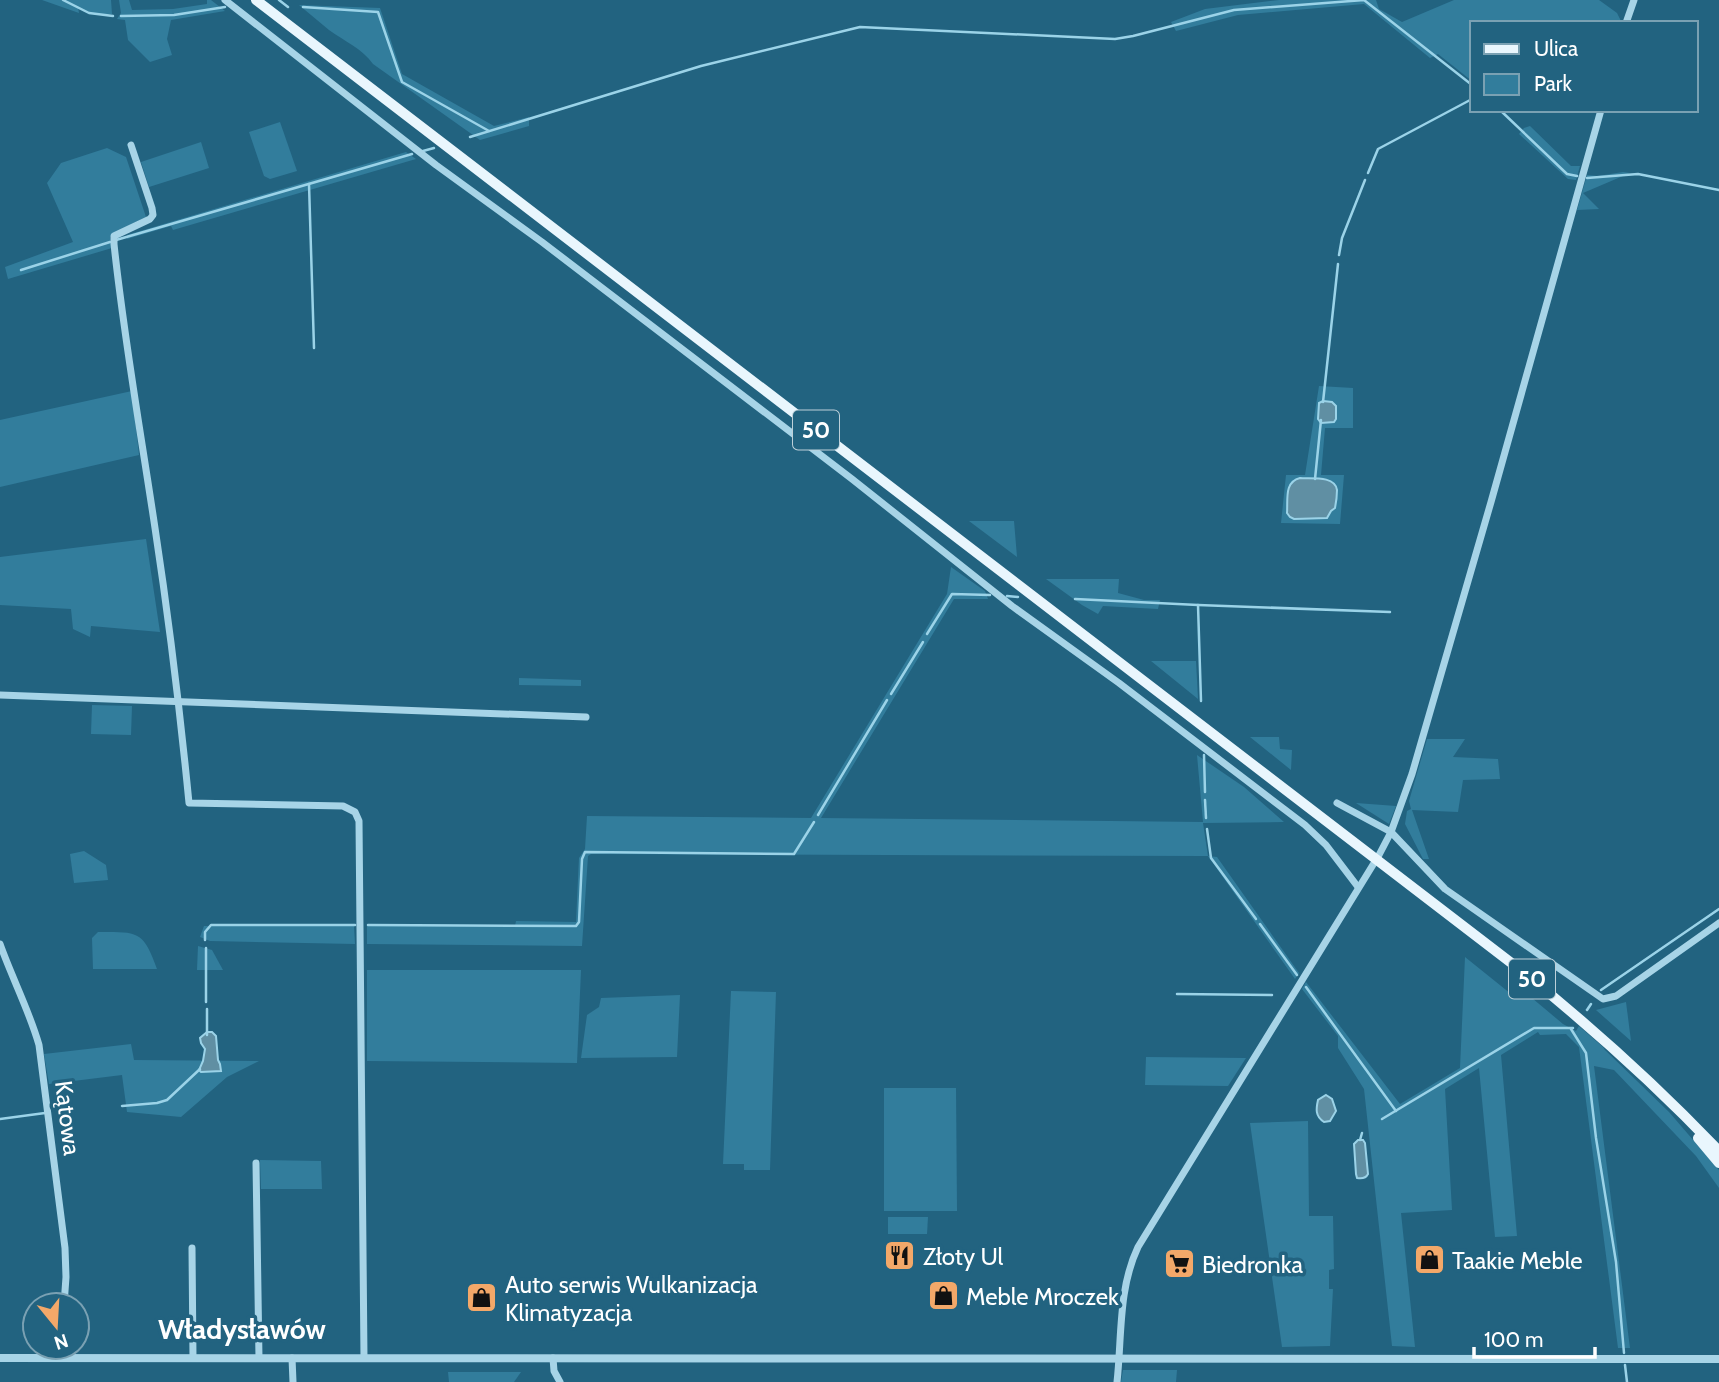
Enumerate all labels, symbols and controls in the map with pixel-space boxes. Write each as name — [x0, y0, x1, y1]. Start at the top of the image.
legend — [1470, 21, 1698, 112]
text: Ulica — [1534, 36, 1578, 61]
text: Park — [1534, 71, 1572, 96]
road number: 50 — [793, 410, 839, 450]
road number: 50 — [1509, 960, 1555, 998]
street label: Kątowa — [49, 1079, 87, 1157]
restaurant icon: Złoty Ul — [883, 1239, 917, 1273]
place label: Złoty Ul — [923, 1242, 1004, 1271]
shop icon: Taakie Meble — [1412, 1243, 1446, 1277]
place label: Taakie Meble — [1452, 1246, 1583, 1275]
supermarket icon: Biedronka — [1162, 1247, 1196, 1281]
place label: Biedronka — [1202, 1250, 1303, 1279]
place label: Auto serwis Wulkanizacja Klimatyzacja — [505, 1270, 758, 1327]
shop icon: Meble Mroczek — [926, 1279, 960, 1313]
shop icon: Auto serwis Wulkanizacja Klimatyzacja — [465, 1281, 499, 1315]
place label: Meble Mroczek — [966, 1282, 1119, 1311]
north arrow — [21, 1291, 91, 1361]
district label: Władysławów — [158, 1312, 327, 1346]
scale bar — [1474, 1316, 1595, 1360]
text: 100 m — [1484, 1327, 1543, 1352]
text: N — [51, 1329, 71, 1355]

